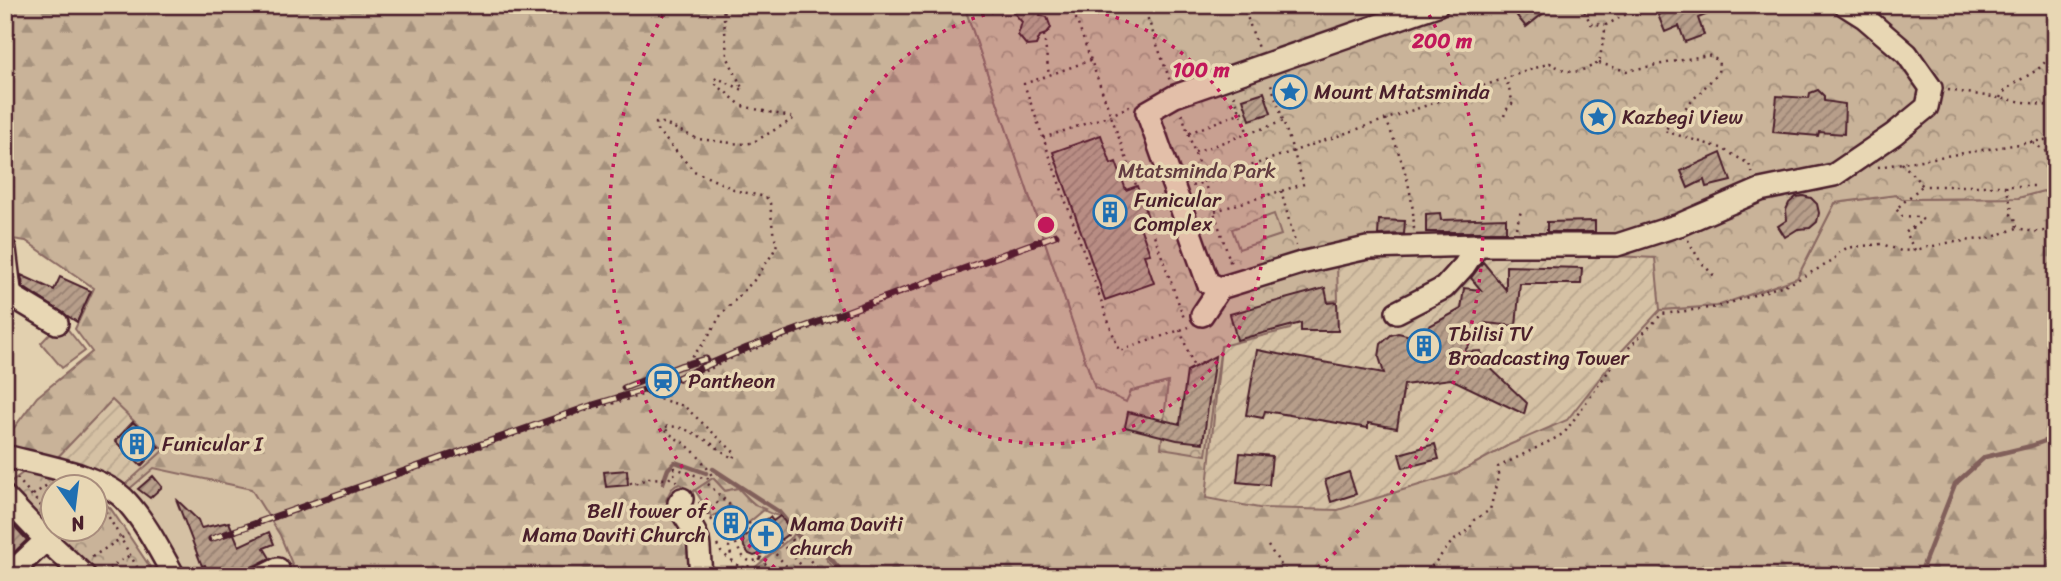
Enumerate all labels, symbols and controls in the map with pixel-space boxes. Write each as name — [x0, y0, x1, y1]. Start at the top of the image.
text: 200 m — [1411, 22, 1473, 60]
text: 100 m — [1172, 51, 1230, 89]
place icon: Mount Mtatsminda — [1271, 73, 1309, 111]
place label: Mount Mtatsminda — [1314, 73, 1490, 111]
place icon: Kazbegi View — [1579, 98, 1617, 136]
place label: Kazbegi View — [1622, 98, 1743, 136]
park label: Mtatsminda Park — [1118, 152, 1276, 190]
place label: Funicular Complex — [1134, 181, 1222, 243]
building icon: Funicular Complex — [1091, 193, 1129, 231]
centre of rings — [1034, 213, 1058, 237]
place label: Tbilisi TV Broadcasting Tower — [1448, 315, 1630, 377]
building icon: Tbilisi TV Broadcasting Tower — [1405, 327, 1443, 365]
station icon: Pantheon — [644, 362, 682, 400]
place label: Pantheon — [688, 362, 775, 400]
building icon: Funicular I — [118, 425, 156, 463]
place label: Funicular I — [162, 425, 264, 463]
north arrow — [38, 472, 108, 542]
place label: Bell tower of Mama Daviti Church — [522, 492, 708, 554]
building icon: Bell tower of Mama Daviti Church — [712, 504, 750, 542]
place label: Mama Daviti church — [790, 505, 904, 567]
text: N — [67, 506, 89, 542]
church icon: Mama Daviti church — [747, 517, 785, 555]

